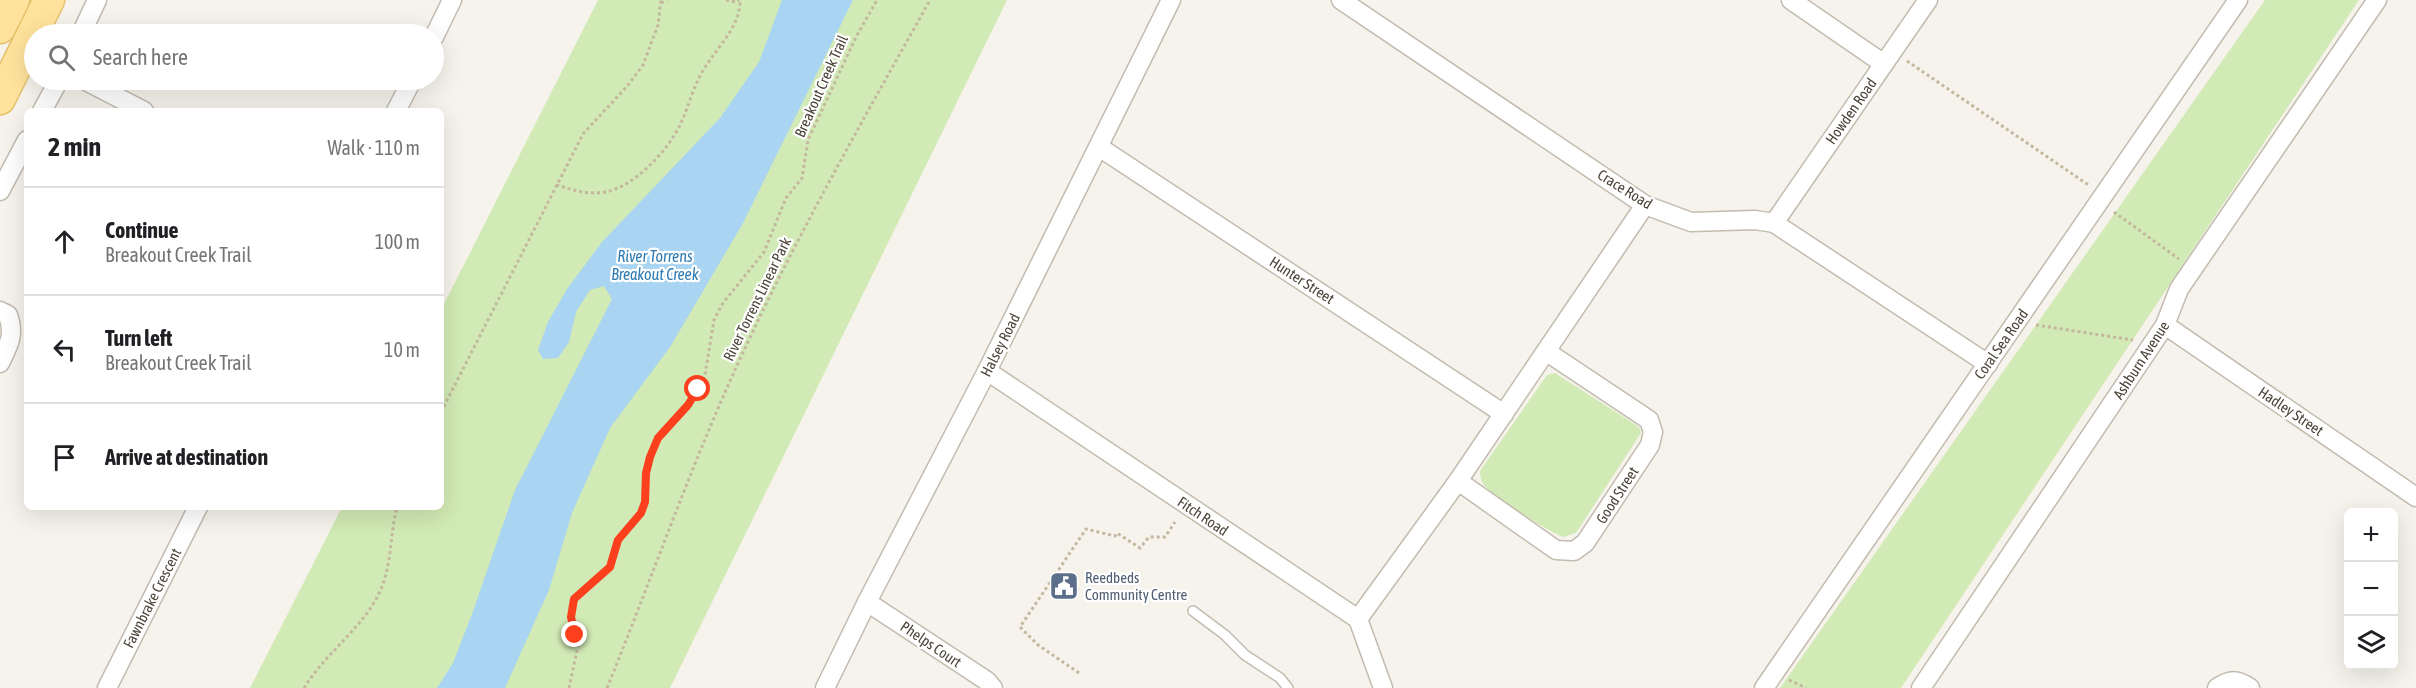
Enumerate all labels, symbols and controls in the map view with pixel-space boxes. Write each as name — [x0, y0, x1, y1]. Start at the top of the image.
search box — [24, 24, 444, 90]
street label: Breakout Creek Trail — [791, 32, 851, 140]
icon: search — [45, 41, 78, 74]
text: Search here — [93, 44, 188, 70]
street label: Howden Road — [1822, 75, 1880, 147]
text: 2 min — [48, 132, 101, 162]
text: Walk · 110 m — [328, 136, 420, 159]
street label: Crace Road — [1595, 166, 1655, 212]
text: Continue — [105, 217, 179, 243]
icon: ahead — [48, 225, 81, 258]
text: 100 m — [375, 230, 420, 253]
street label: River Torrens Linear Park — [720, 234, 794, 363]
text: Breakout Creek Trail — [105, 243, 252, 266]
water label: River Torrens Breakout Creek — [611, 247, 700, 283]
street label: Hunter Street — [1267, 253, 1337, 307]
street label: Coral Sea Road — [1971, 306, 2031, 382]
street label: Halsey Road — [977, 311, 1023, 379]
street label: Ashburn Avenue — [2109, 318, 2173, 402]
text: Turn left — [105, 325, 172, 351]
icon: left — [48, 333, 81, 366]
text: 10 m — [384, 338, 420, 361]
text: Breakout Creek Trail — [105, 351, 252, 374]
route start — [684, 375, 710, 401]
street label: Hadley Street — [2255, 383, 2327, 439]
icon: arrive — [48, 441, 81, 474]
text: Arrive at destination — [105, 444, 268, 470]
street label: Good Street — [1592, 463, 1642, 527]
street label: Fitch Road — [1175, 493, 1231, 539]
map controls — [2344, 508, 2398, 670]
button: + — [2344, 508, 2398, 562]
street label: Fawnbrake Crescent — [120, 545, 184, 651]
button: − — [2344, 562, 2398, 616]
place label: Reedbeds Community Centre — [1085, 569, 1188, 603]
public building icon: Reedbeds Community Centre — [1048, 570, 1080, 602]
button: layers — [2344, 616, 2398, 670]
street label: Phelps Court — [897, 618, 965, 670]
route end — [561, 621, 587, 647]

